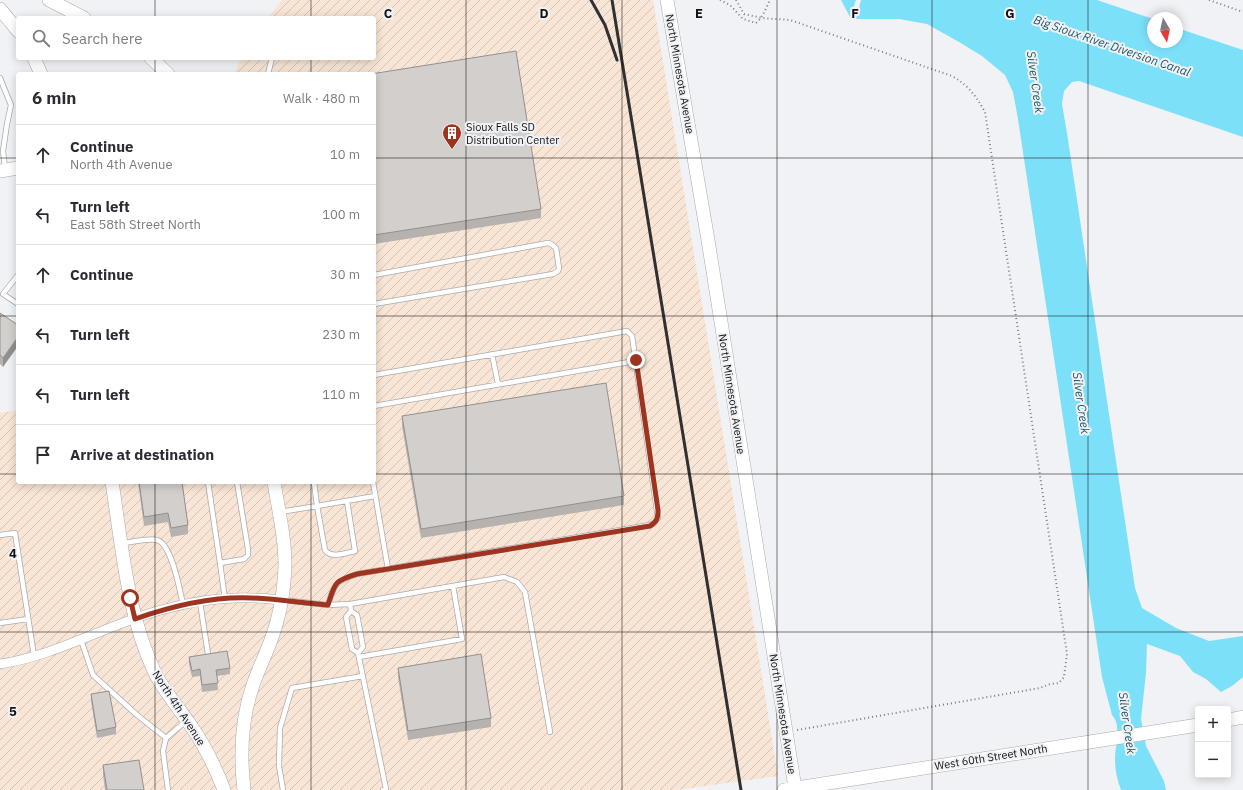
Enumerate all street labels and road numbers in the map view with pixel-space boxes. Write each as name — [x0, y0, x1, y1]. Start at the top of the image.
street label: North Minnesota Avenue — [663, 13, 697, 135]
street label: North Minnesota Avenue — [716, 333, 748, 455]
street label: North Minnesota Avenue — [767, 653, 799, 775]
street label: North 4th Avenue — [150, 668, 208, 748]
street label: West 60th Street North — [933, 741, 1049, 773]

